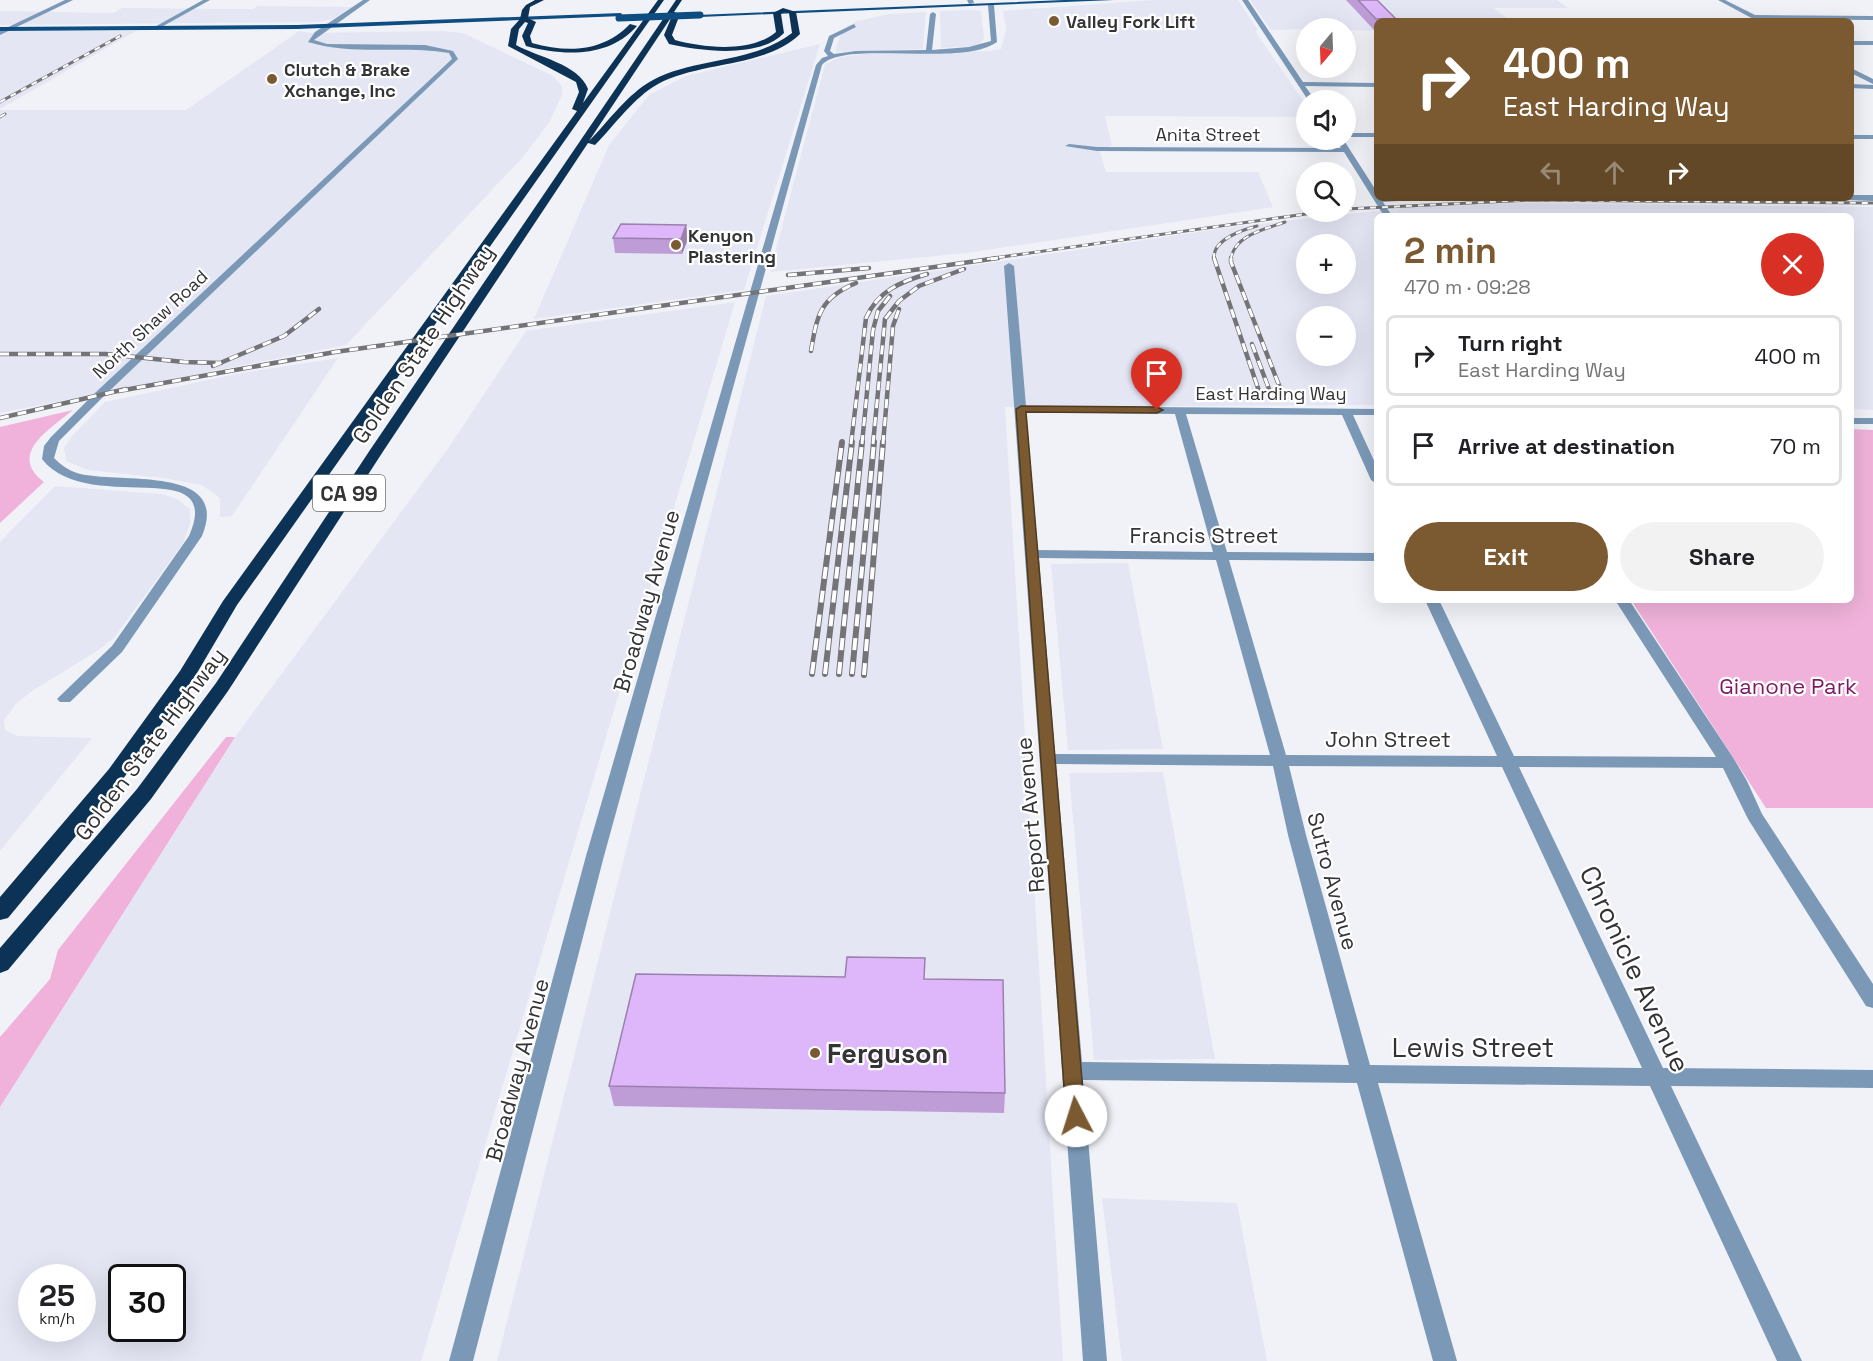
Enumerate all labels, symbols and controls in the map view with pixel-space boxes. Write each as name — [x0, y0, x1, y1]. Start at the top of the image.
place label: Valley Fork Lift — [1066, 10, 1195, 33]
marker: Valley Fork Lift — [1047, 14, 1061, 28]
north arrow — [1296, 18, 1356, 78]
map controls — [1296, 18, 1356, 366]
text: 400 m — [1503, 37, 1631, 90]
icon: right — [1404, 42, 1482, 120]
place label: Clutch & Brake Xchange, Inc — [284, 58, 410, 102]
marker: Clutch & Brake Xchange, Inc — [265, 72, 279, 86]
text: East Harding Way — [1503, 89, 1730, 124]
button: sound — [1296, 90, 1356, 150]
street label: Anita Street — [1156, 123, 1261, 146]
icon: left — [1535, 156, 1568, 189]
icon: ahead — [1598, 156, 1631, 189]
icon: right — [1661, 156, 1694, 189]
button: search — [1296, 162, 1356, 222]
place label: Kenyon Plastering — [688, 224, 776, 268]
text: 2 min — [1404, 228, 1497, 274]
button: close — [1761, 233, 1824, 296]
button: + — [1296, 234, 1356, 294]
marker: Kenyon Plastering — [669, 238, 683, 252]
street label: Golden State Highway — [346, 239, 500, 449]
street label: North Shaw Road — [88, 265, 212, 383]
text: 470 m · 09:28 — [1404, 274, 1531, 300]
button: − — [1296, 306, 1356, 366]
text: Turn right — [1458, 329, 1563, 357]
icon: right — [1407, 339, 1440, 372]
text: 400 m — [1754, 342, 1821, 370]
pin — [1131, 348, 1182, 410]
icon: arrive — [1140, 357, 1173, 390]
text: East Harding Way — [1458, 357, 1626, 383]
street label: East Harding Way — [1195, 382, 1347, 405]
icon: arrive — [1407, 429, 1440, 462]
text: Arrive at destination — [1458, 432, 1675, 460]
text: 70 m — [1770, 432, 1821, 460]
road number: CA 99 — [313, 475, 385, 511]
street label: Broadway Avenue — [607, 506, 685, 696]
street label: Francis Street — [1130, 521, 1278, 549]
button: Exit — [1404, 522, 1608, 591]
button: Share — [1620, 522, 1824, 591]
street label: Golden State Highway — [68, 642, 232, 846]
park label: Gianone Park — [1719, 672, 1857, 700]
street label: John Street — [1325, 725, 1451, 753]
street label: Report Avenue — [1009, 736, 1051, 894]
street label: Sutro Avenue — [1301, 809, 1365, 953]
street label: Chronicle Avenue — [1572, 860, 1698, 1078]
street label: Broadway Avenue — [479, 975, 555, 1165]
street label: Lewis Street — [1392, 1030, 1554, 1065]
place label: Ferguson — [827, 1036, 948, 1071]
marker: Ferguson — [808, 1046, 822, 1060]
position arrow — [1044, 1084, 1108, 1148]
speed limit sign: 30 — [108, 1264, 186, 1342]
text: 25 — [39, 1276, 75, 1315]
text: km/h — [39, 1309, 75, 1328]

